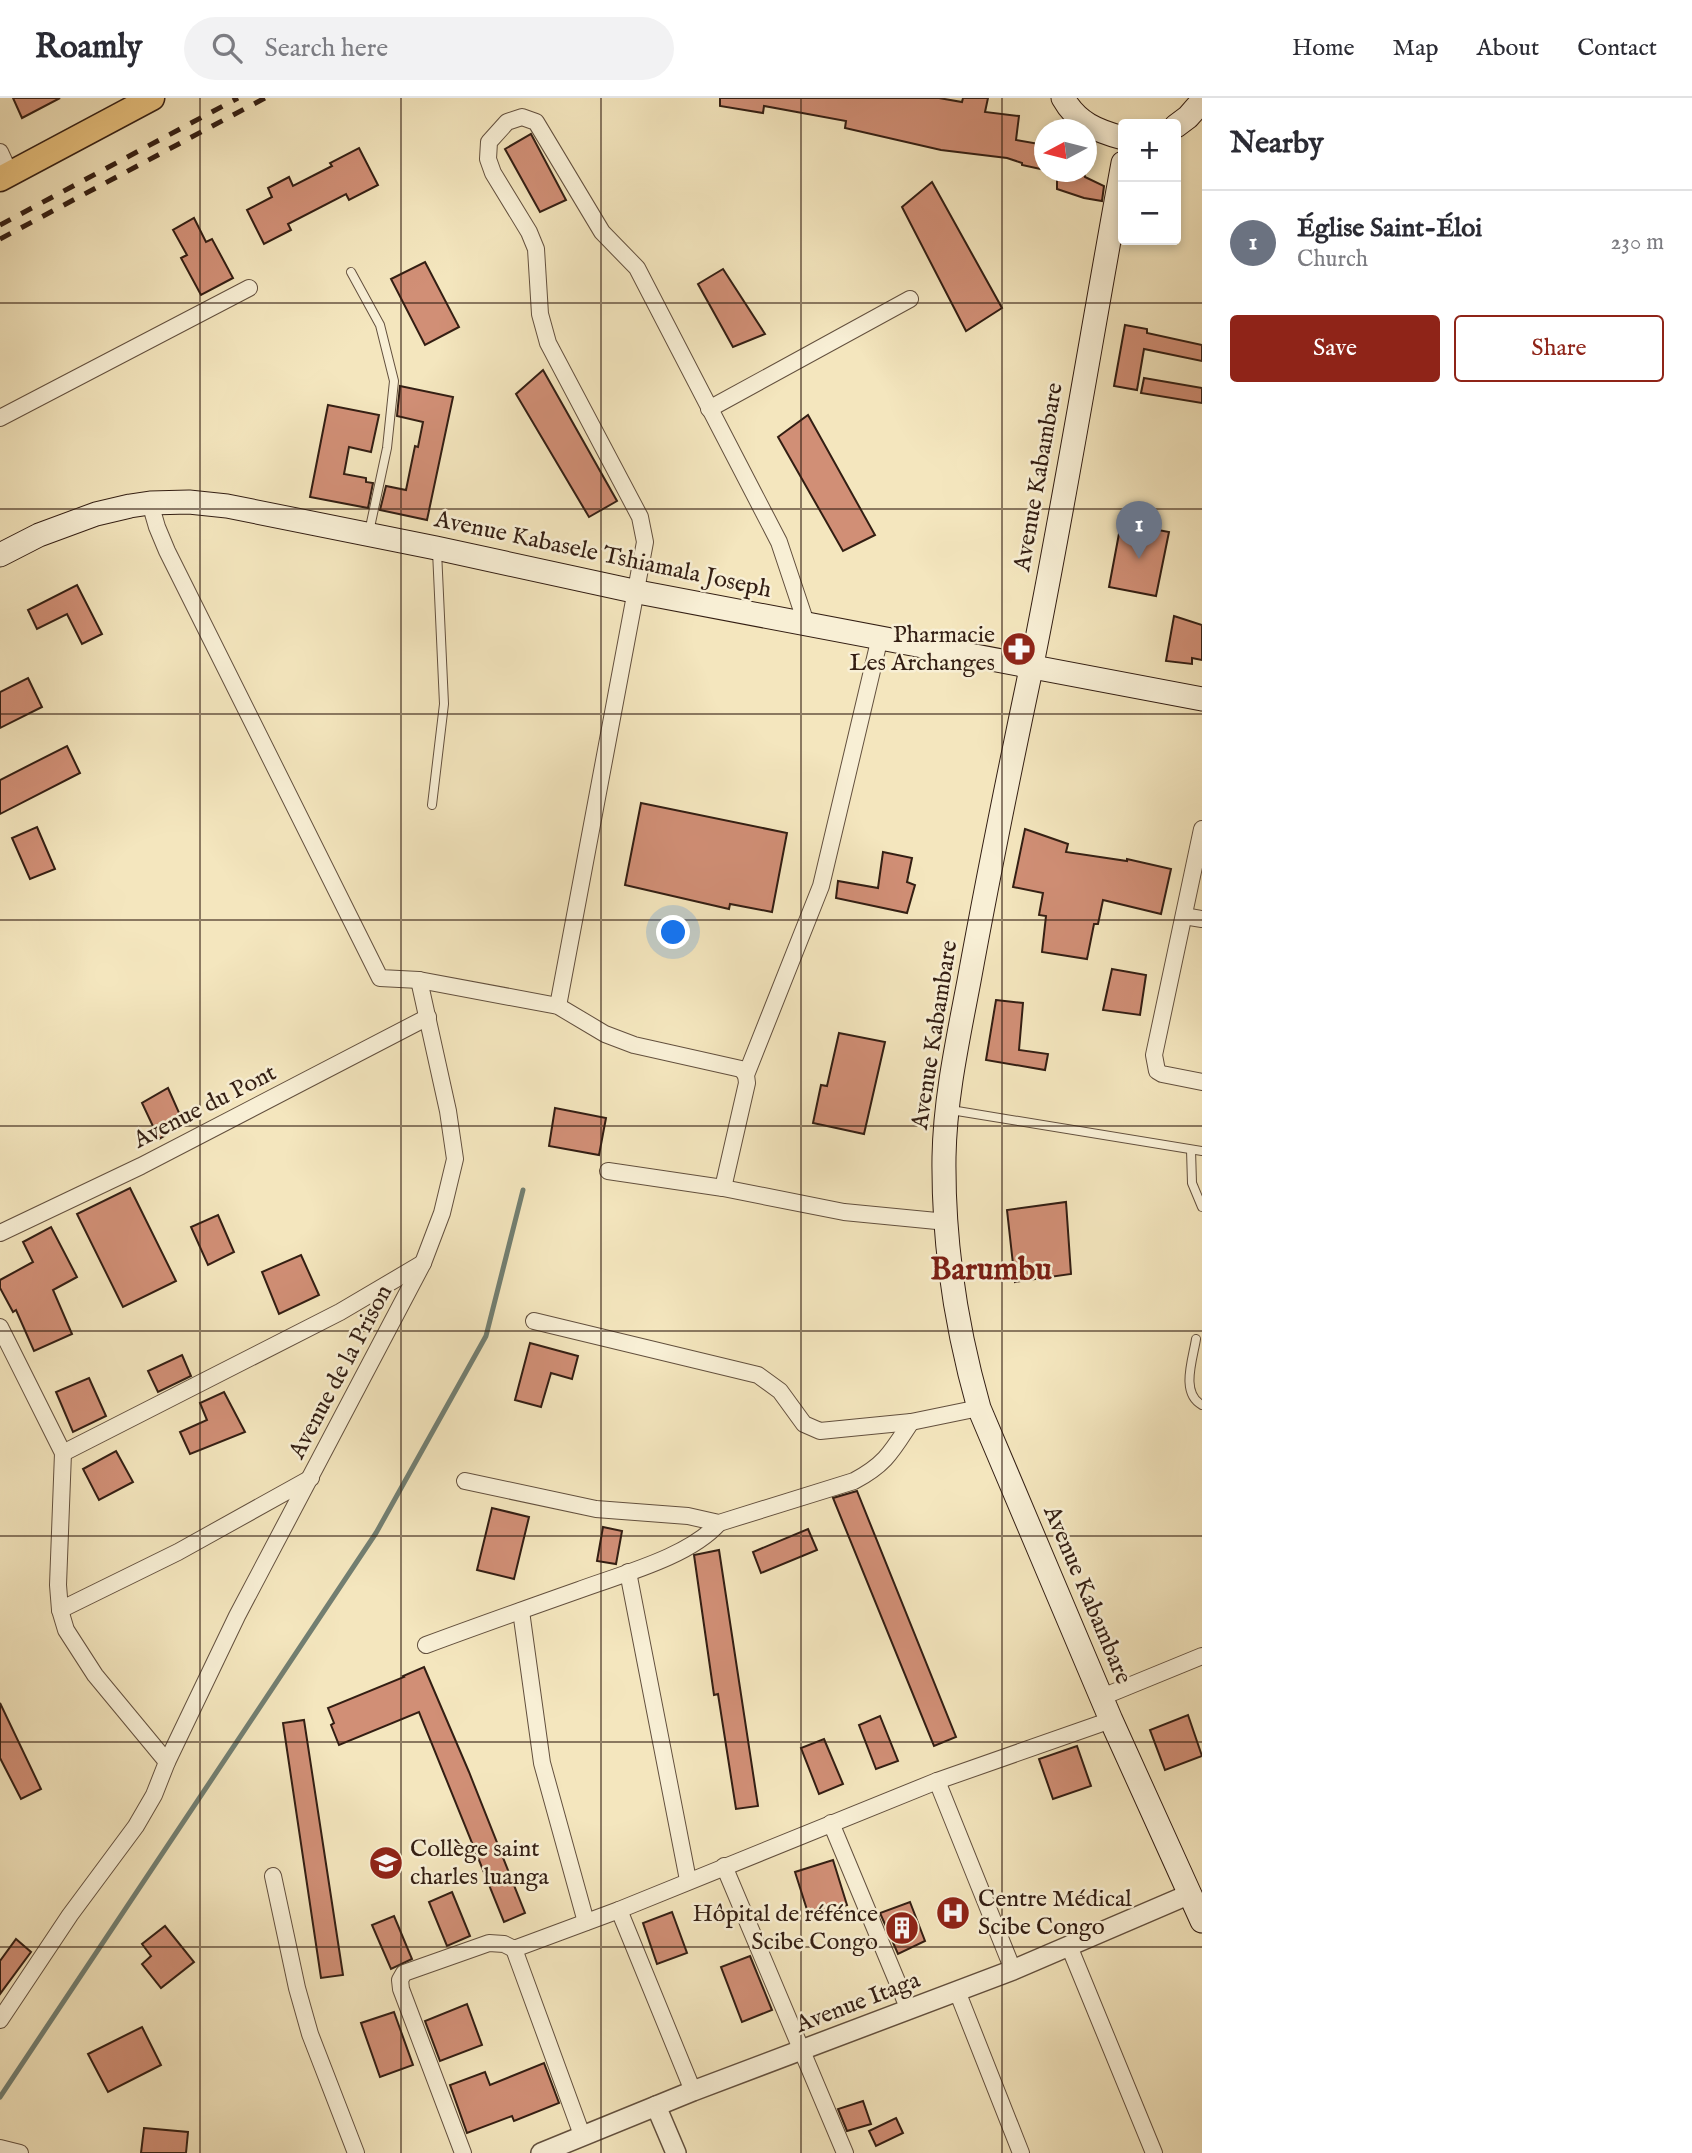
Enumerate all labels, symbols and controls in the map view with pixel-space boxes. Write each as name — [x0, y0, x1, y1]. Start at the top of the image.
search box — [184, 17, 674, 80]
text: Roamly — [35, 27, 142, 69]
icon: search — [208, 29, 246, 67]
text: Search here — [264, 32, 388, 65]
text: Home — [1292, 33, 1355, 64]
text: Map — [1393, 33, 1439, 64]
text: About — [1477, 33, 1539, 64]
text: Contact — [1577, 33, 1657, 64]
north arrow — [1034, 119, 1097, 182]
map controls — [1118, 119, 1181, 245]
button: + — [1118, 119, 1181, 182]
text: Nearby — [1230, 125, 1323, 163]
button: − — [1118, 182, 1181, 245]
text: Église Saint-Éloi — [1297, 212, 1482, 245]
text: 1 — [1249, 228, 1257, 257]
text: 230 m — [1611, 228, 1664, 257]
text: Church — [1297, 245, 1368, 274]
button: Save — [1230, 315, 1440, 382]
button: Share — [1454, 315, 1664, 382]
street label: Avenue Kabambare — [1007, 380, 1071, 575]
pin: 1 — [1116, 501, 1162, 559]
street label: Avenue Kabasele Tshiamala Joseph — [431, 504, 774, 606]
place label: Pharmacie Les Archanges — [849, 620, 995, 679]
pharmacy icon: Pharmacie Les Archanges — [1000, 630, 1038, 668]
your location — [656, 915, 690, 949]
street label: Avenue Kabambare — [905, 938, 965, 1133]
street label: Avenue du Pont — [127, 1058, 282, 1157]
district label: Barumbu — [930, 1250, 1052, 1291]
street label: Avenue de la Prison — [282, 1279, 400, 1465]
street label: Avenue Kabambare — [1035, 1500, 1139, 1689]
place label: Collège saint charles luanga — [410, 1834, 549, 1893]
school or university icon: Collège saint charles luanga — [367, 1844, 405, 1882]
place label: Centre Médical Scibe Congo — [978, 1884, 1132, 1943]
hospital icon: Centre Médical Scibe Congo — [934, 1894, 972, 1932]
place label: Hôpital de réfénce Scibe Congo — [693, 1899, 878, 1958]
building icon: Hôpital de réfénce Scibe Congo — [883, 1909, 921, 1947]
street label: Avenue Itaga — [791, 1965, 925, 2041]

